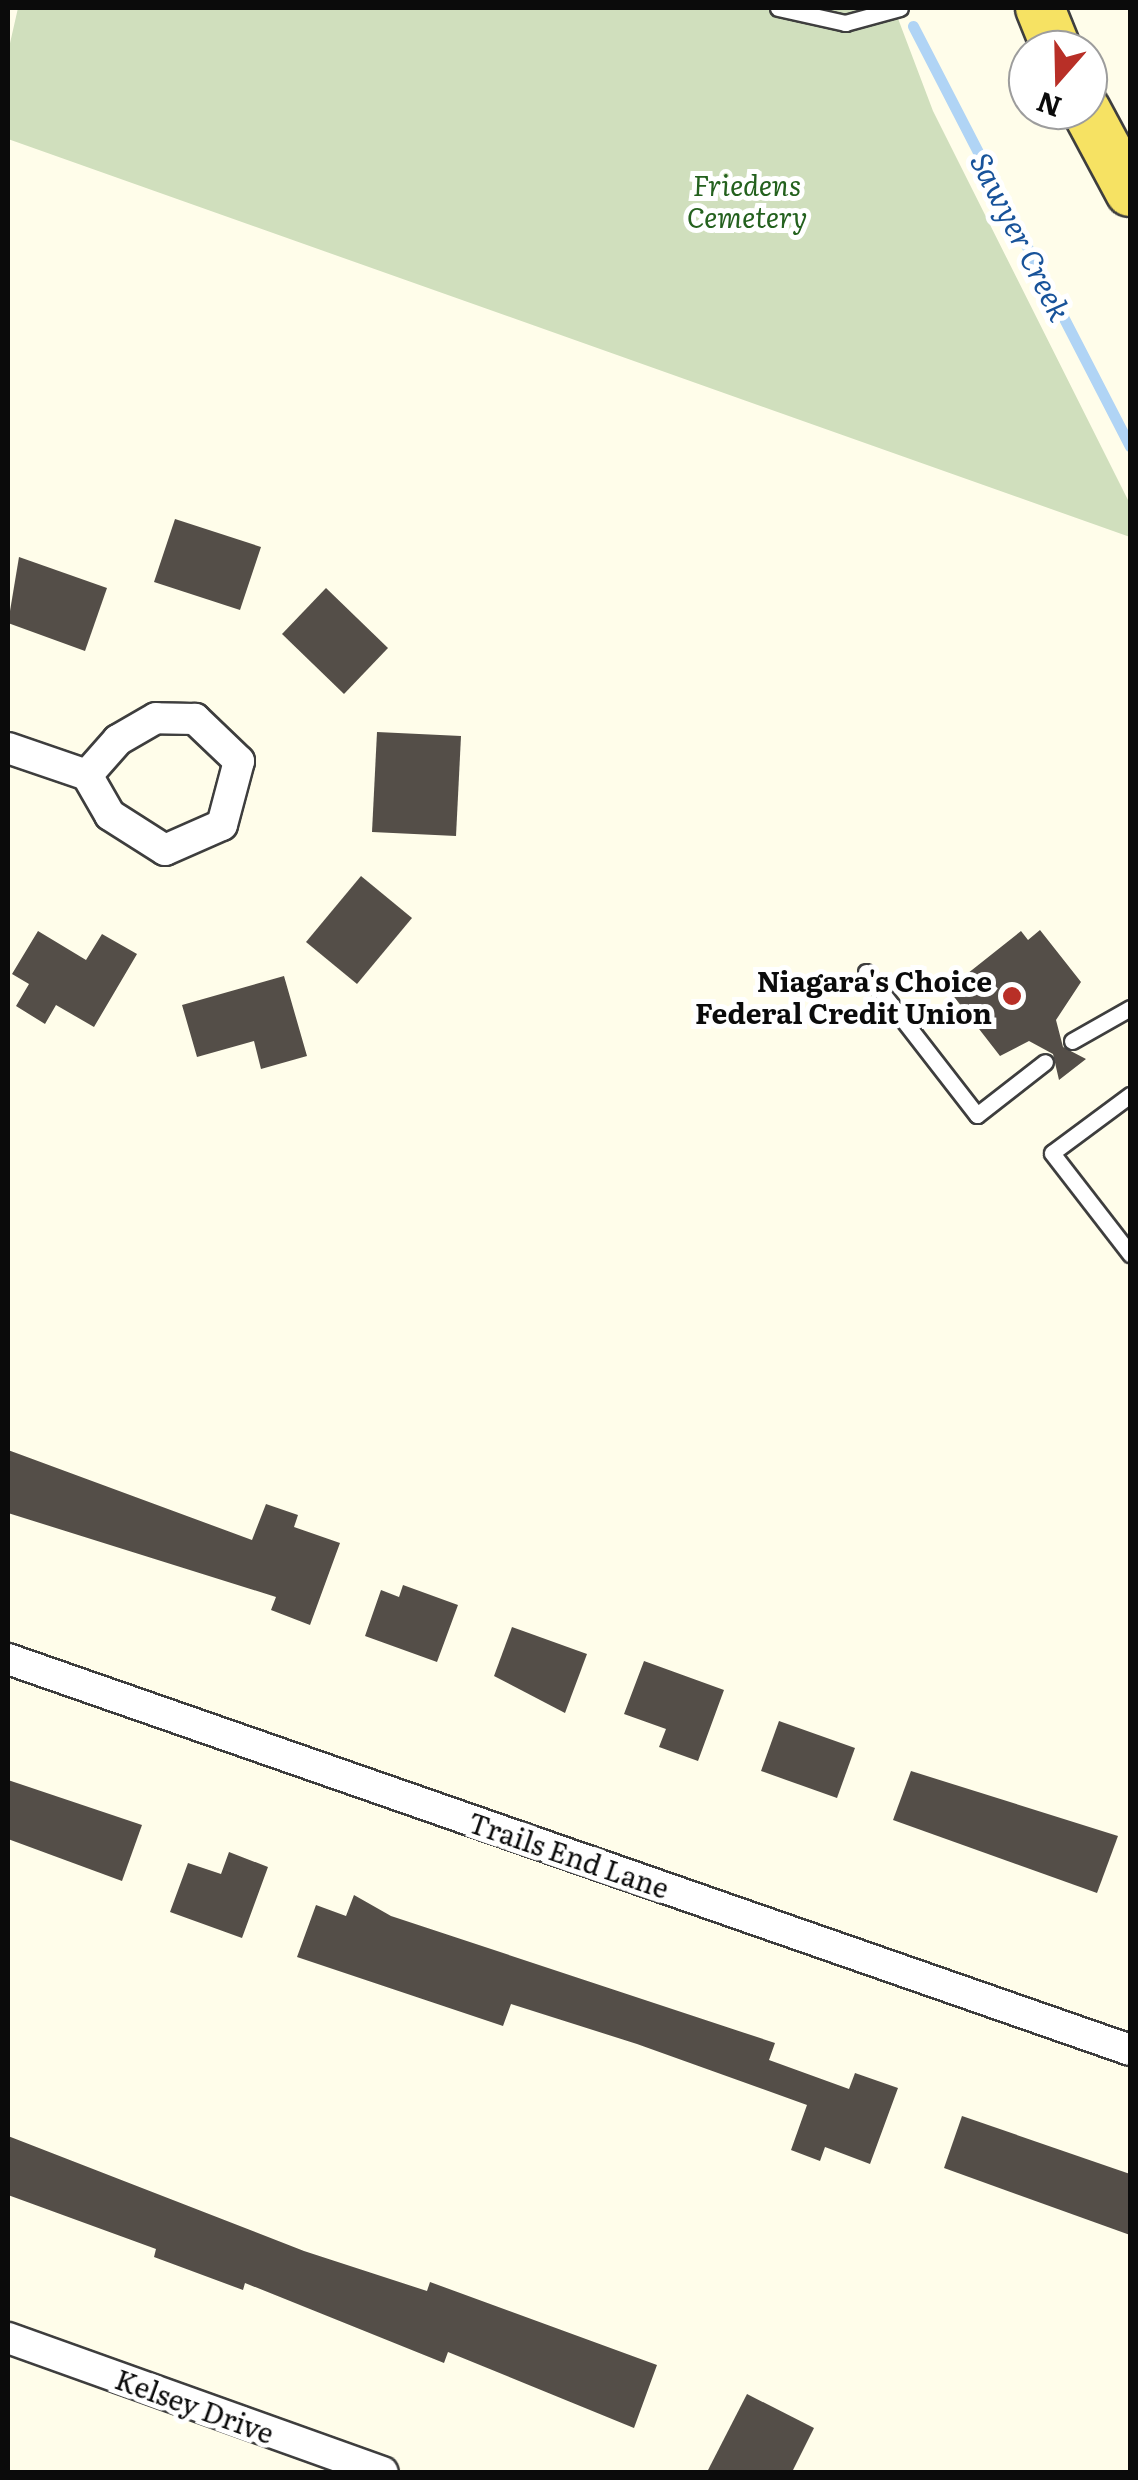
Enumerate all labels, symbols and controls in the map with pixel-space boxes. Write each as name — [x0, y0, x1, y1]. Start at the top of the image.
north arrow — [1008, 30, 1108, 130]
text: N — [1030, 83, 1067, 130]
water label: Sawyer Creek — [964, 146, 1080, 326]
park label: Friedens Cemetery — [687, 167, 807, 233]
place label: Niagara's Choice Federal Credit Union — [695, 963, 992, 1029]
marker: Niagara's Choice Federal Credit Union — [1001, 985, 1023, 1007]
street label: Trails End Lane — [464, 1804, 674, 1904]
street label: Kelsey Drive — [111, 2361, 279, 2449]

